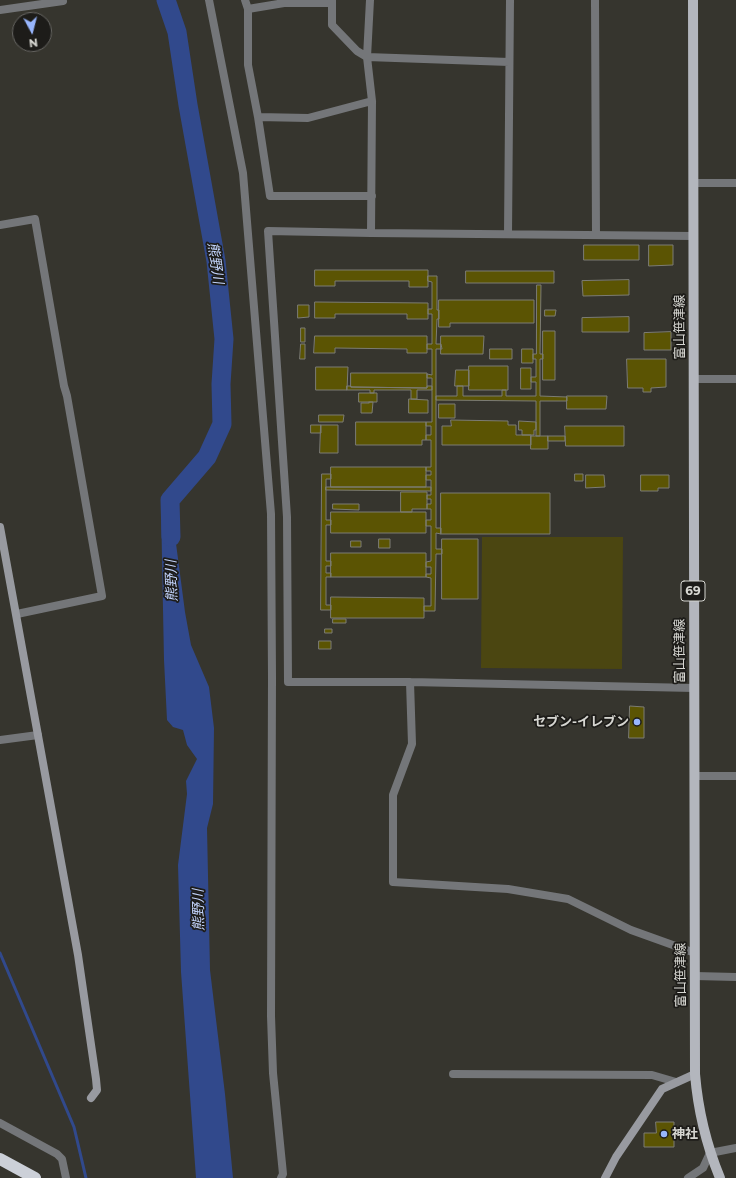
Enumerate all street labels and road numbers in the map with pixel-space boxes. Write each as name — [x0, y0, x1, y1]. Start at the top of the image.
street label: 富山笹津線 — [672, 295, 688, 359]
road number: 69 — [681, 581, 705, 601]
street label: 富山笹津線 — [672, 619, 688, 683]
street label: 富山笹津線 — [673, 943, 689, 1007]

